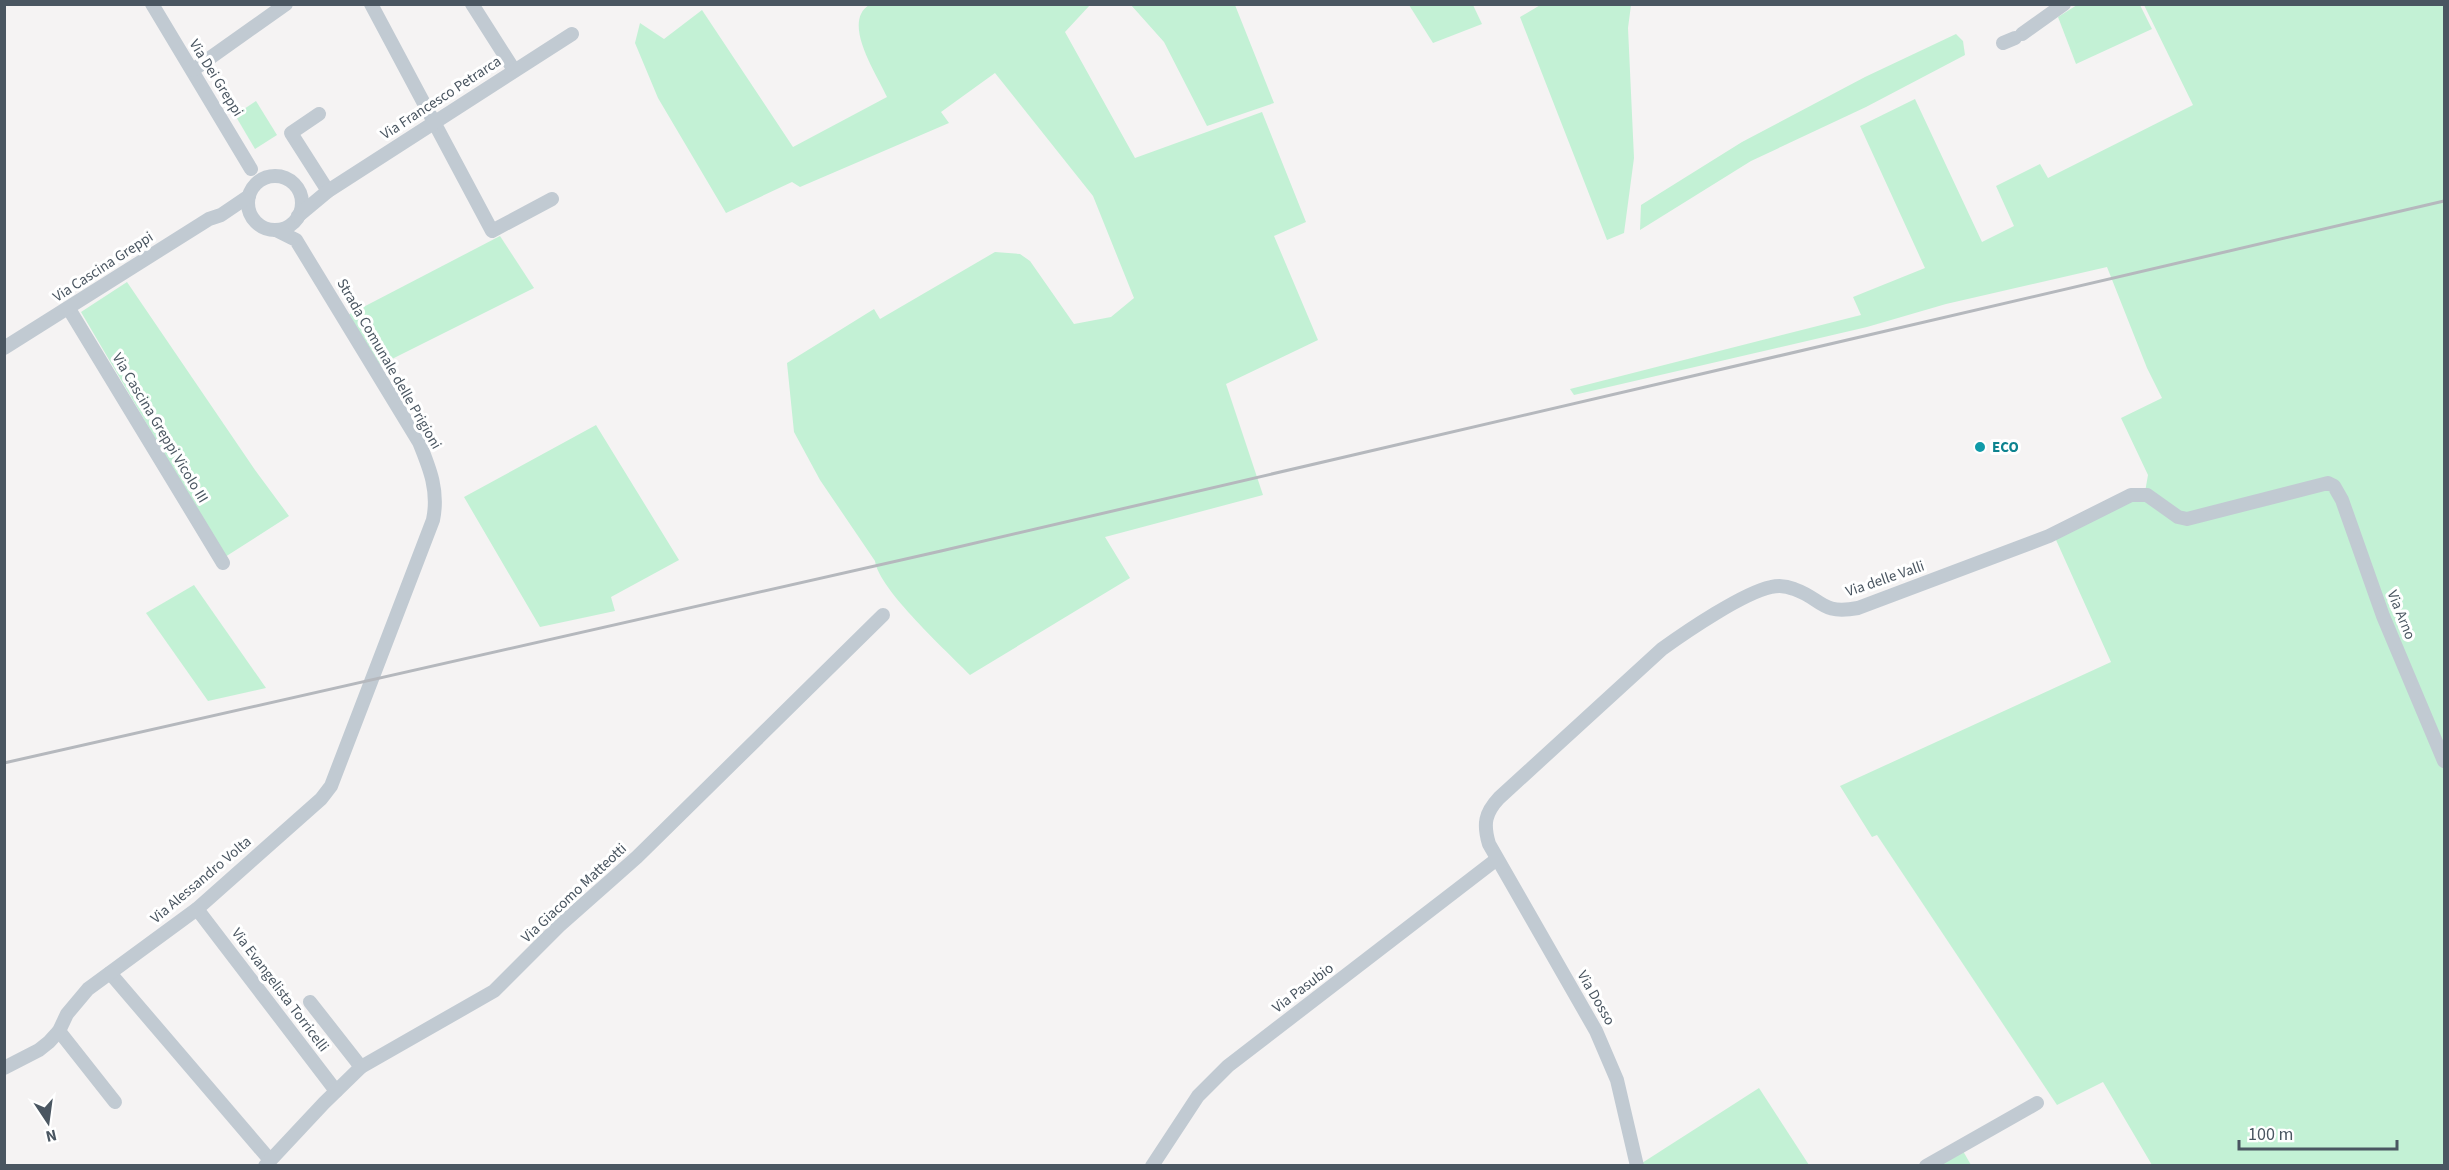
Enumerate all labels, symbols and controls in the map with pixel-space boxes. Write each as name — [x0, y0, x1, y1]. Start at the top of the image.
street label: Via Dei Greppi — [184, 35, 248, 121]
street label: Via Francesco Petrarca — [377, 51, 505, 145]
street label: Via Cascina Greppi — [49, 227, 157, 307]
street label: Strada Comunale delle Prigioni — [331, 275, 447, 453]
street label: Via Cascina Greppi Vicolo III — [107, 349, 213, 507]
place label: ECO — [1992, 437, 2019, 458]
marker: ECO — [1973, 440, 1987, 454]
street label: Via delle Valli — [1843, 556, 1927, 602]
street label: Via Arno — [2382, 587, 2420, 643]
street label: Via Alessandro Volta — [146, 831, 256, 929]
street label: Via Giacomo Matteotti — [517, 838, 631, 948]
street label: Via Evangelista Torricelli — [226, 924, 334, 1056]
street label: Via Pasubio — [1268, 958, 1338, 1018]
street label: Via Dosso — [1572, 967, 1620, 1029]
north arrow — [18, 1092, 78, 1152]
scale bar — [2239, 1113, 2396, 1151]
text: 100 m — [2248, 1122, 2293, 1147]
text: N — [43, 1124, 59, 1148]

